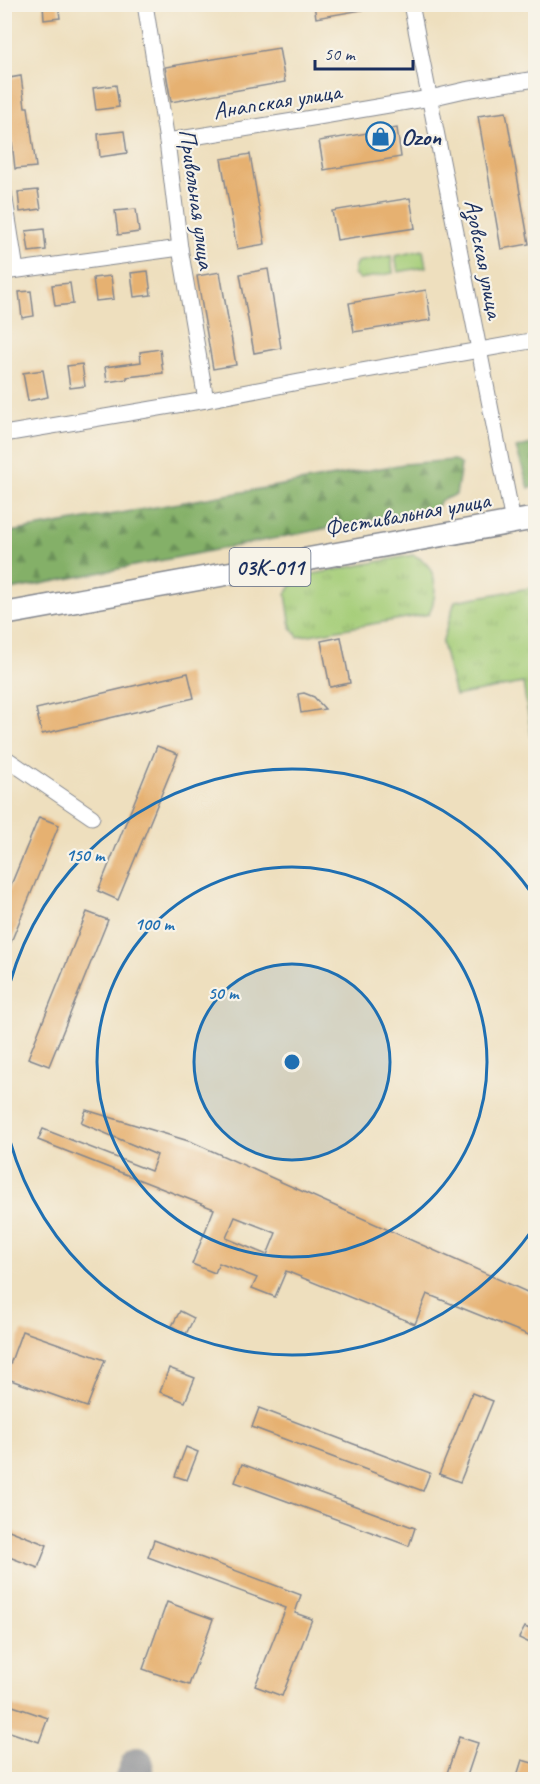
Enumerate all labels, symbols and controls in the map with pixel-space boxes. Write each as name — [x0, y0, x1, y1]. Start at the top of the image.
scale bar — [315, 33, 412, 71]
text: 50 m — [324, 43, 357, 65]
street label: Анапская улица — [211, 76, 345, 126]
shop icon: Ozon — [364, 121, 396, 153]
place label: Ozon — [401, 122, 442, 152]
street label: Привольная улица — [172, 127, 222, 273]
street label: Азовская улица — [457, 197, 511, 323]
street label: Фестивальная улица — [322, 484, 493, 543]
road number: 03К-011 — [230, 548, 310, 586]
text: 150 m — [66, 844, 106, 866]
text: 100 m — [135, 913, 175, 935]
text: 50 m — [208, 982, 240, 1004]
centre of rings — [282, 1052, 302, 1072]

